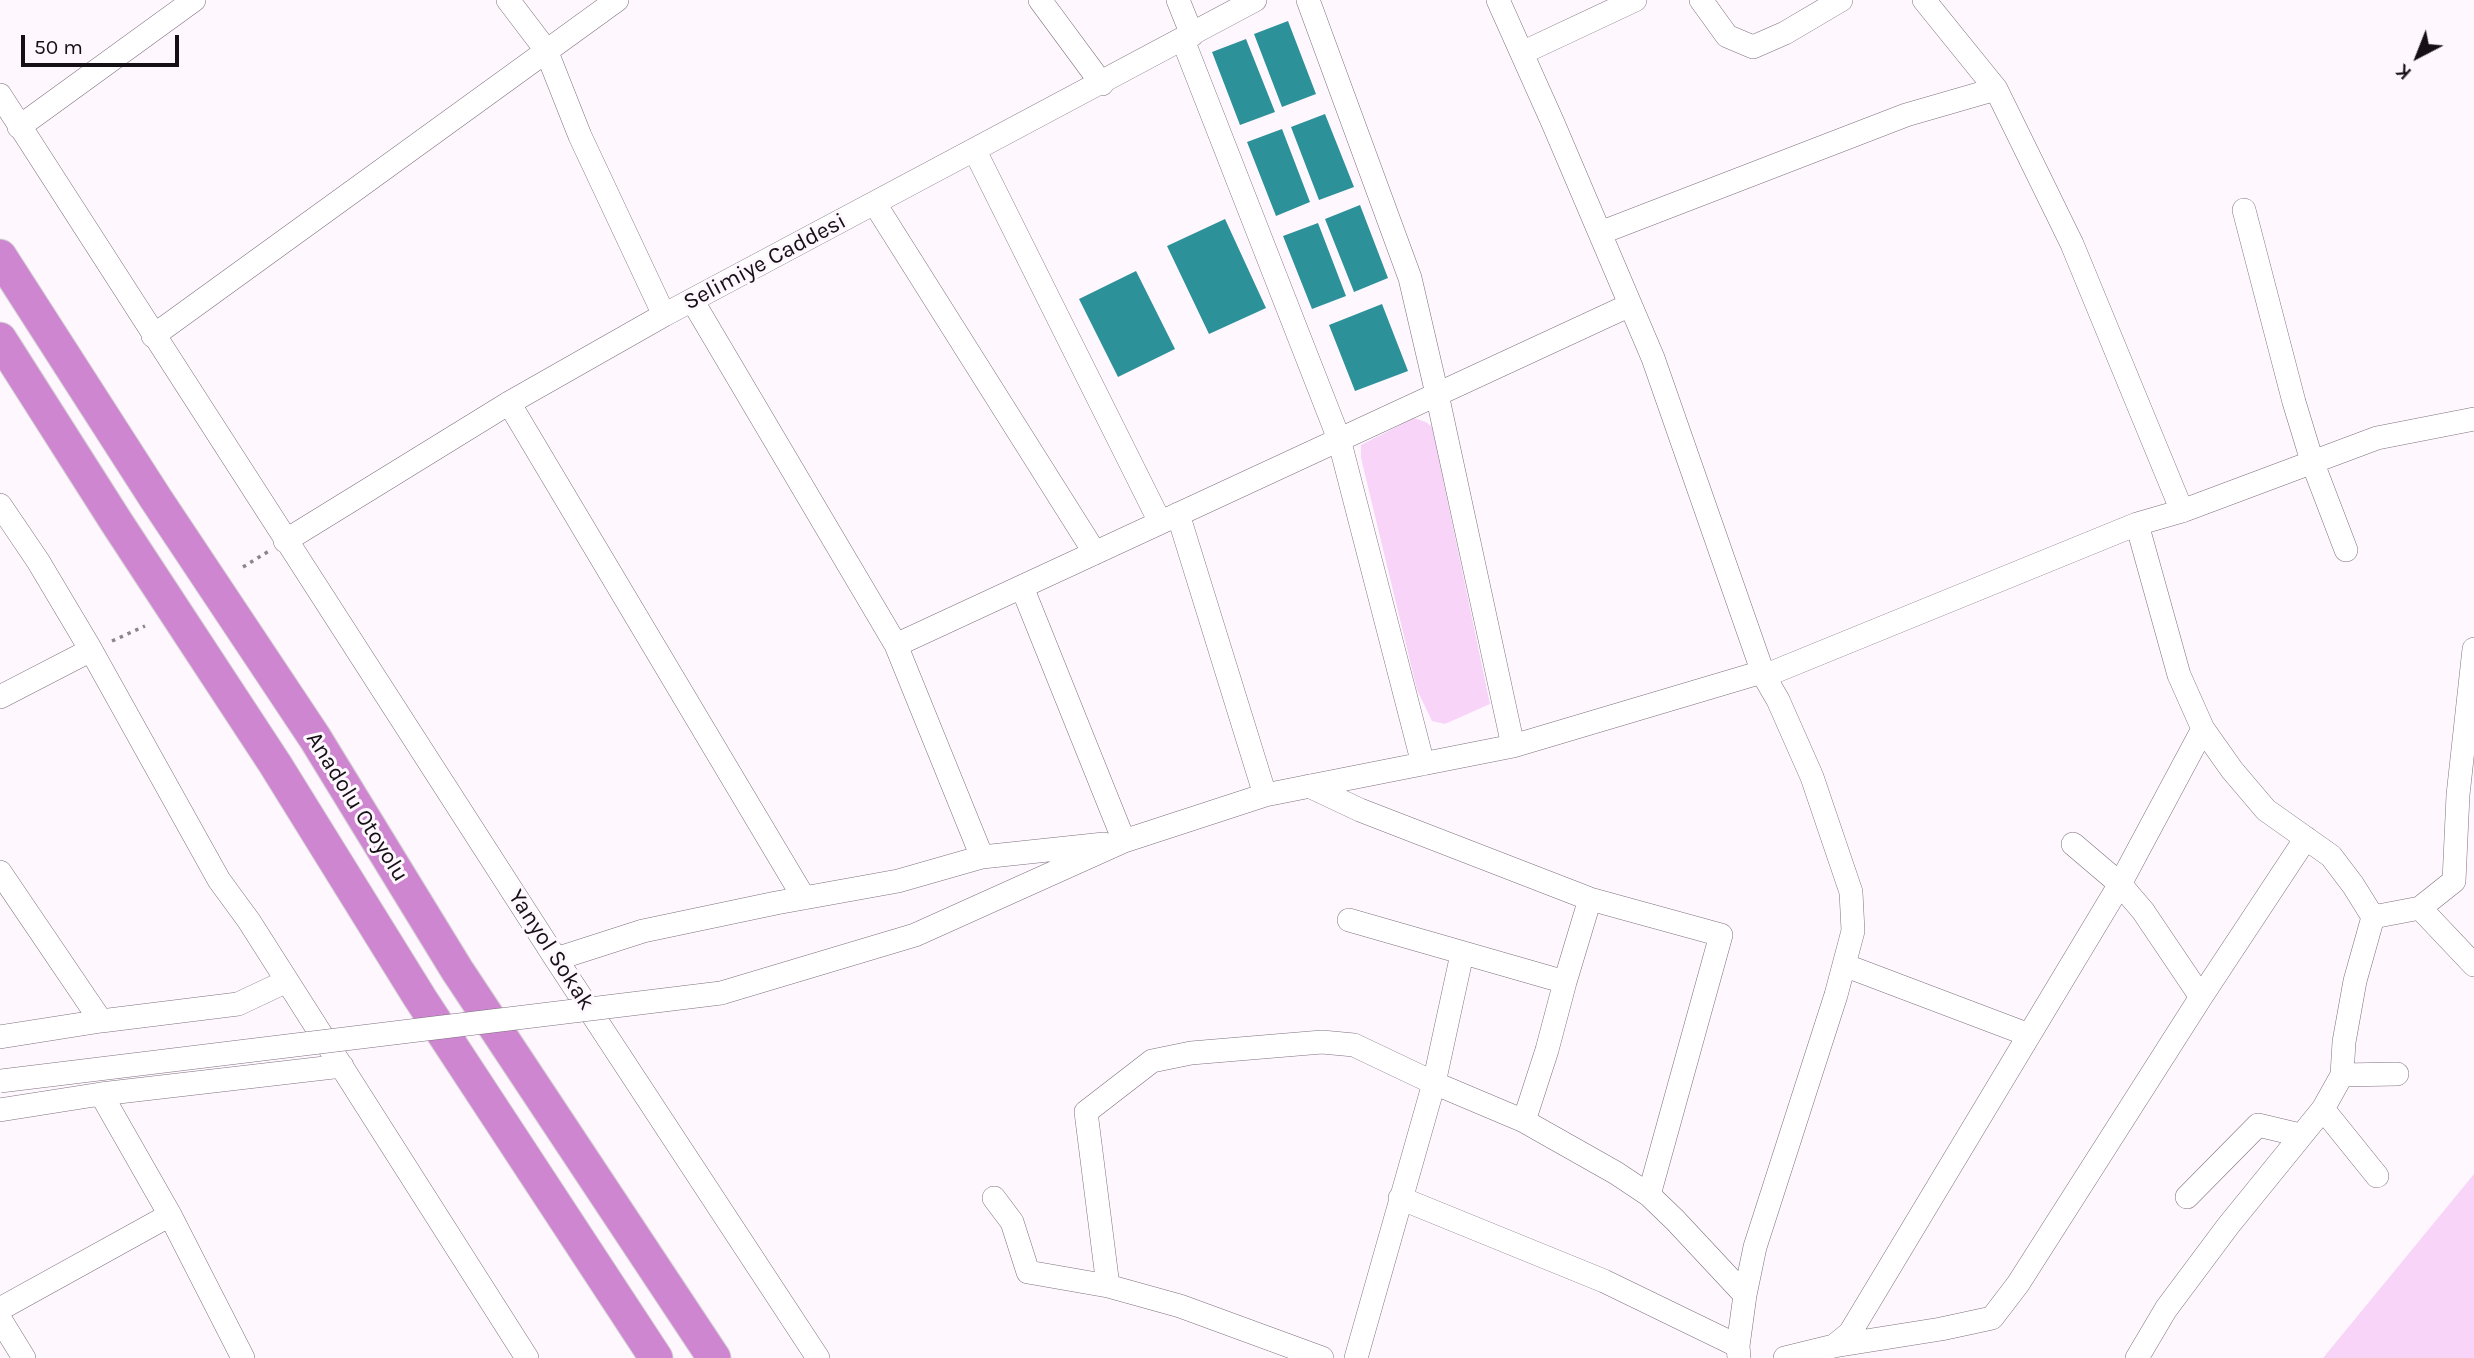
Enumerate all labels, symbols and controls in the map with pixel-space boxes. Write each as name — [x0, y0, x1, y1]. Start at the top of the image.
scale bar — [24, 21, 182, 65]
north arrow — [2383, 21, 2453, 91]
text: 50 m — [34, 35, 83, 59]
text: K — [2392, 59, 2416, 84]
street label: Selimiye Caddesi — [679, 208, 851, 316]
street label: Anadolu Otoyolu — [300, 727, 414, 887]
street label: Yanyol Sokak — [502, 885, 600, 1015]

